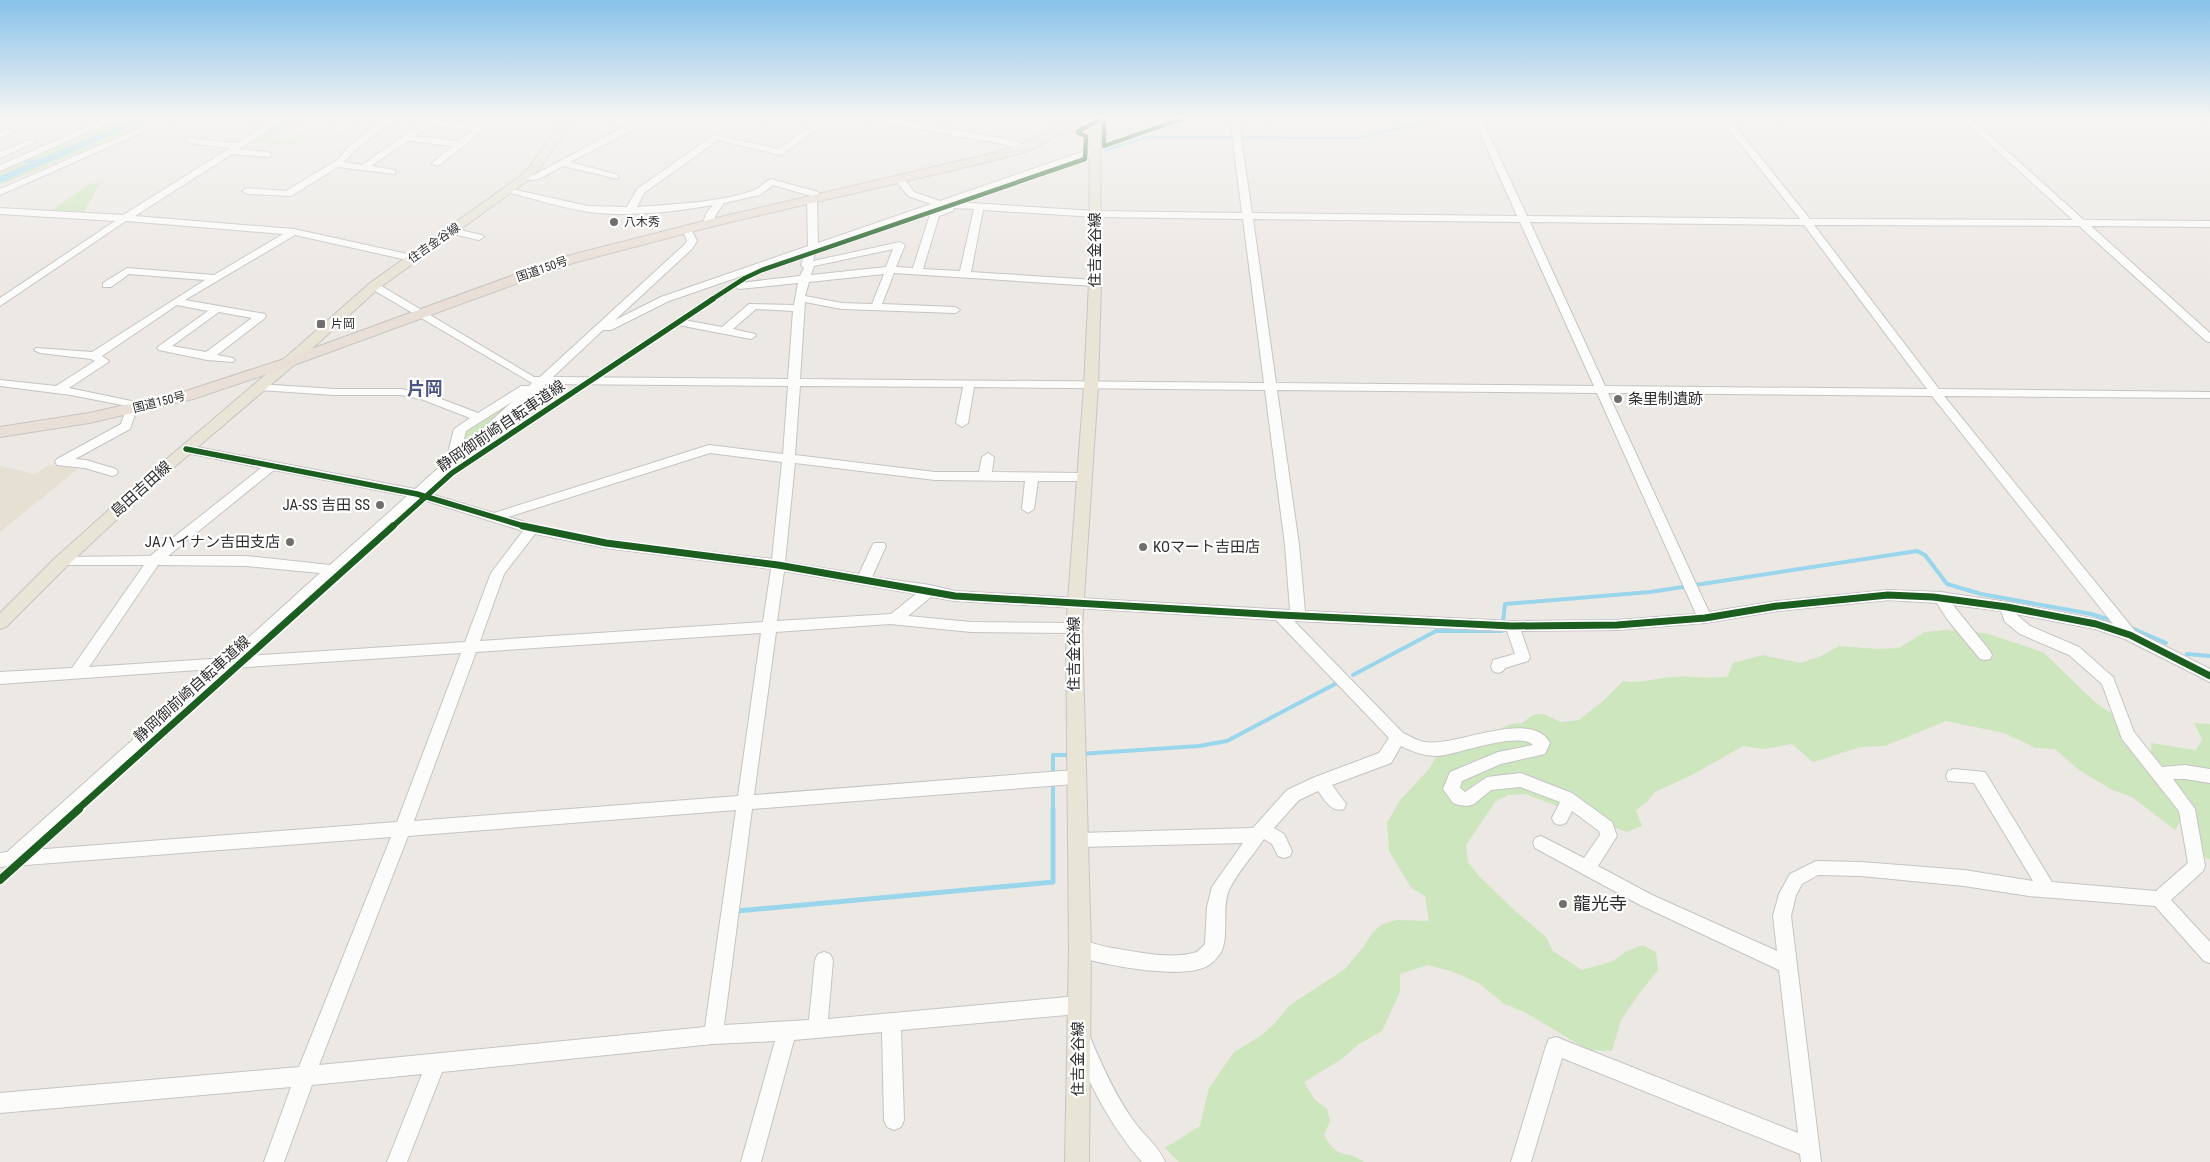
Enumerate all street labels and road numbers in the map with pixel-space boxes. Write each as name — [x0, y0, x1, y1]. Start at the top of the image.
street label: 住吉金谷線 — [1086, 212, 1104, 288]
street label: 住吉金谷線 — [405, 220, 463, 266]
street label: 国道150号 — [514, 254, 570, 284]
street label: 静岡御前崎自転車道線 — [434, 377, 568, 475]
street label: 国道150号 — [131, 389, 187, 415]
street label: 島田吉田線 — [107, 457, 175, 521]
street label: 住吉金谷線 — [1065, 616, 1083, 692]
street label: 静岡御前崎自転車道線 — [130, 632, 254, 746]
street label: 住吉金谷線 — [1069, 1021, 1087, 1097]

